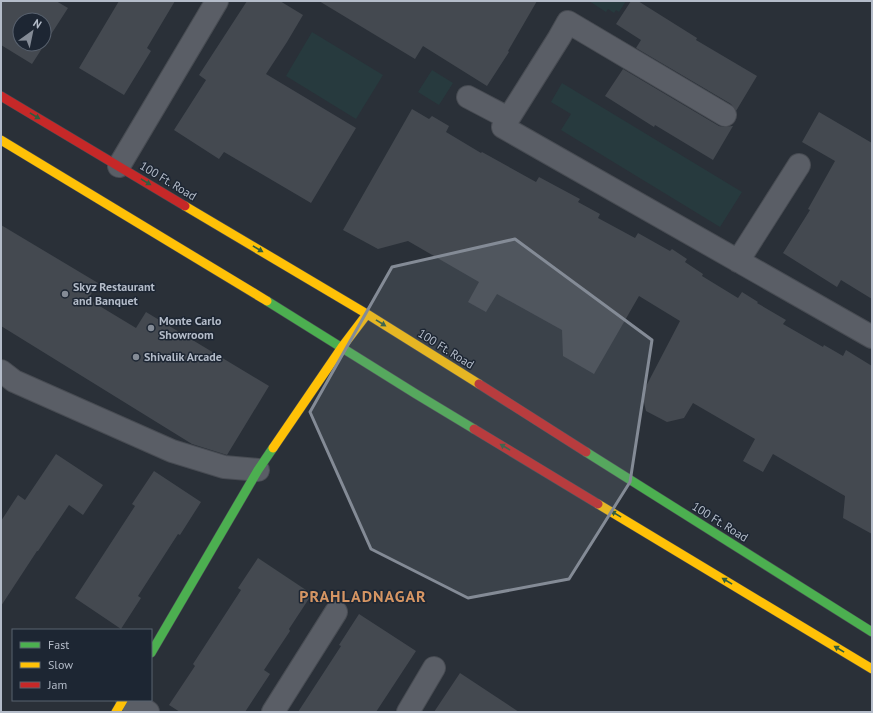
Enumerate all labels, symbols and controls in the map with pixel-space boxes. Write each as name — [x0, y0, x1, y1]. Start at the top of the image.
north arrow — [12, 12, 52, 52]
text: N — [31, 16, 44, 31]
one-way arrow — [29, 112, 40, 119]
street label: 100 Ft. Road — [137, 158, 199, 203]
one-way arrow — [140, 179, 152, 186]
one-way arrow — [252, 245, 264, 252]
place label: Skyz Restaurant and Banquet — [73, 279, 155, 308]
marker: Skyz Restaurant and Banquet — [60, 289, 70, 299]
place label: Monte Carlo Showroom — [159, 313, 222, 342]
one-way arrow — [376, 319, 386, 327]
marker: Monte Carlo Showroom — [146, 323, 156, 333]
street label: 100 Ft. Road — [415, 325, 477, 372]
place label: Shivalik Arcade — [144, 349, 222, 364]
marker: Shivalik Arcade — [131, 352, 141, 362]
one-way arrow — [499, 444, 511, 451]
street label: 100 Ft. Road — [689, 498, 751, 545]
one-way arrow — [610, 511, 622, 518]
one-way arrow — [721, 578, 733, 585]
district label: PRAHLADNAGAR — [299, 586, 427, 606]
legend — [12, 629, 152, 701]
text: Fast — [48, 637, 69, 652]
one-way arrow — [833, 645, 845, 652]
text: Slow — [48, 657, 73, 672]
text: Jam — [47, 677, 67, 692]

